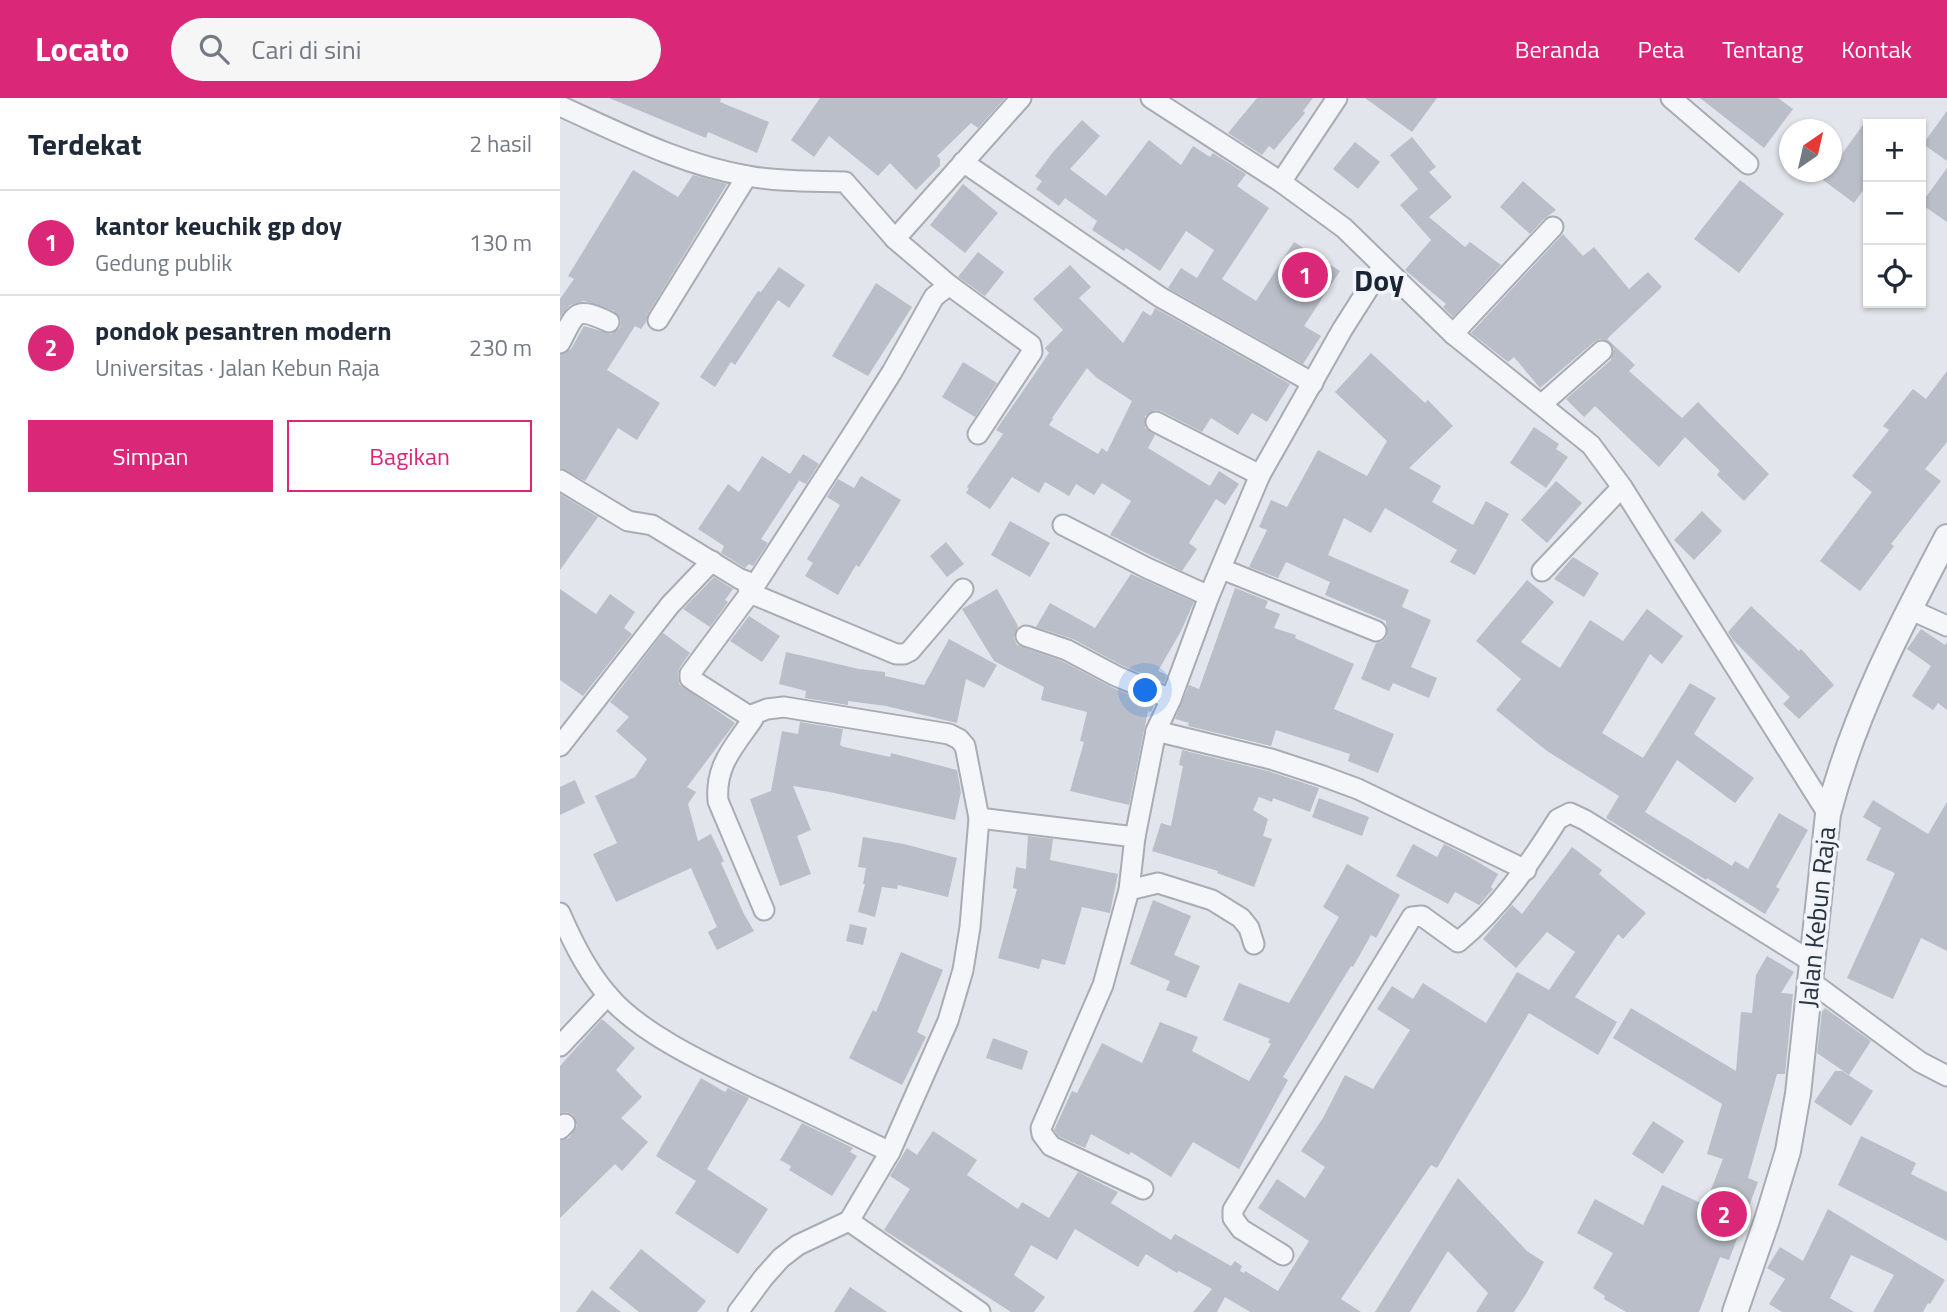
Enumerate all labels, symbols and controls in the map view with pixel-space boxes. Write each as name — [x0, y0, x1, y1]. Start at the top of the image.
search box — [171, 18, 661, 81]
text: Locato — [35, 24, 129, 74]
icon: search — [195, 30, 233, 68]
text: Cari di sini — [251, 30, 361, 69]
text: Beranda — [1515, 31, 1600, 67]
text: Peta — [1638, 31, 1684, 67]
text: Tentang — [1722, 31, 1803, 67]
text: Kontak — [1841, 31, 1912, 67]
north arrow — [1779, 119, 1842, 182]
map controls — [1863, 119, 1926, 308]
button: + — [1863, 119, 1926, 182]
text: Terdekat — [28, 121, 142, 167]
text: 2 hasil — [469, 126, 532, 161]
button: − — [1863, 182, 1926, 245]
text: kantor keuchik gp doy — [95, 206, 342, 245]
text: 1 — [45, 225, 57, 260]
text: 130 m — [469, 225, 532, 260]
text: Gedung publik — [95, 245, 232, 280]
button: locate — [1863, 245, 1926, 308]
pin: 1 — [1282, 249, 1328, 301]
district label: Doy — [1354, 257, 1404, 303]
text: pondok pesantren modern — [95, 311, 392, 350]
text: 2 — [45, 330, 57, 365]
text: 230 m — [469, 330, 532, 365]
text: Universitas · Jalan Kebun Raja — [95, 350, 380, 385]
button: Simpan — [28, 420, 273, 492]
button: Bagikan — [287, 420, 532, 492]
your location — [1128, 673, 1162, 707]
street label: Jalan Kebun Raja — [1788, 825, 1845, 1009]
pin: 2 — [1701, 1188, 1747, 1240]

